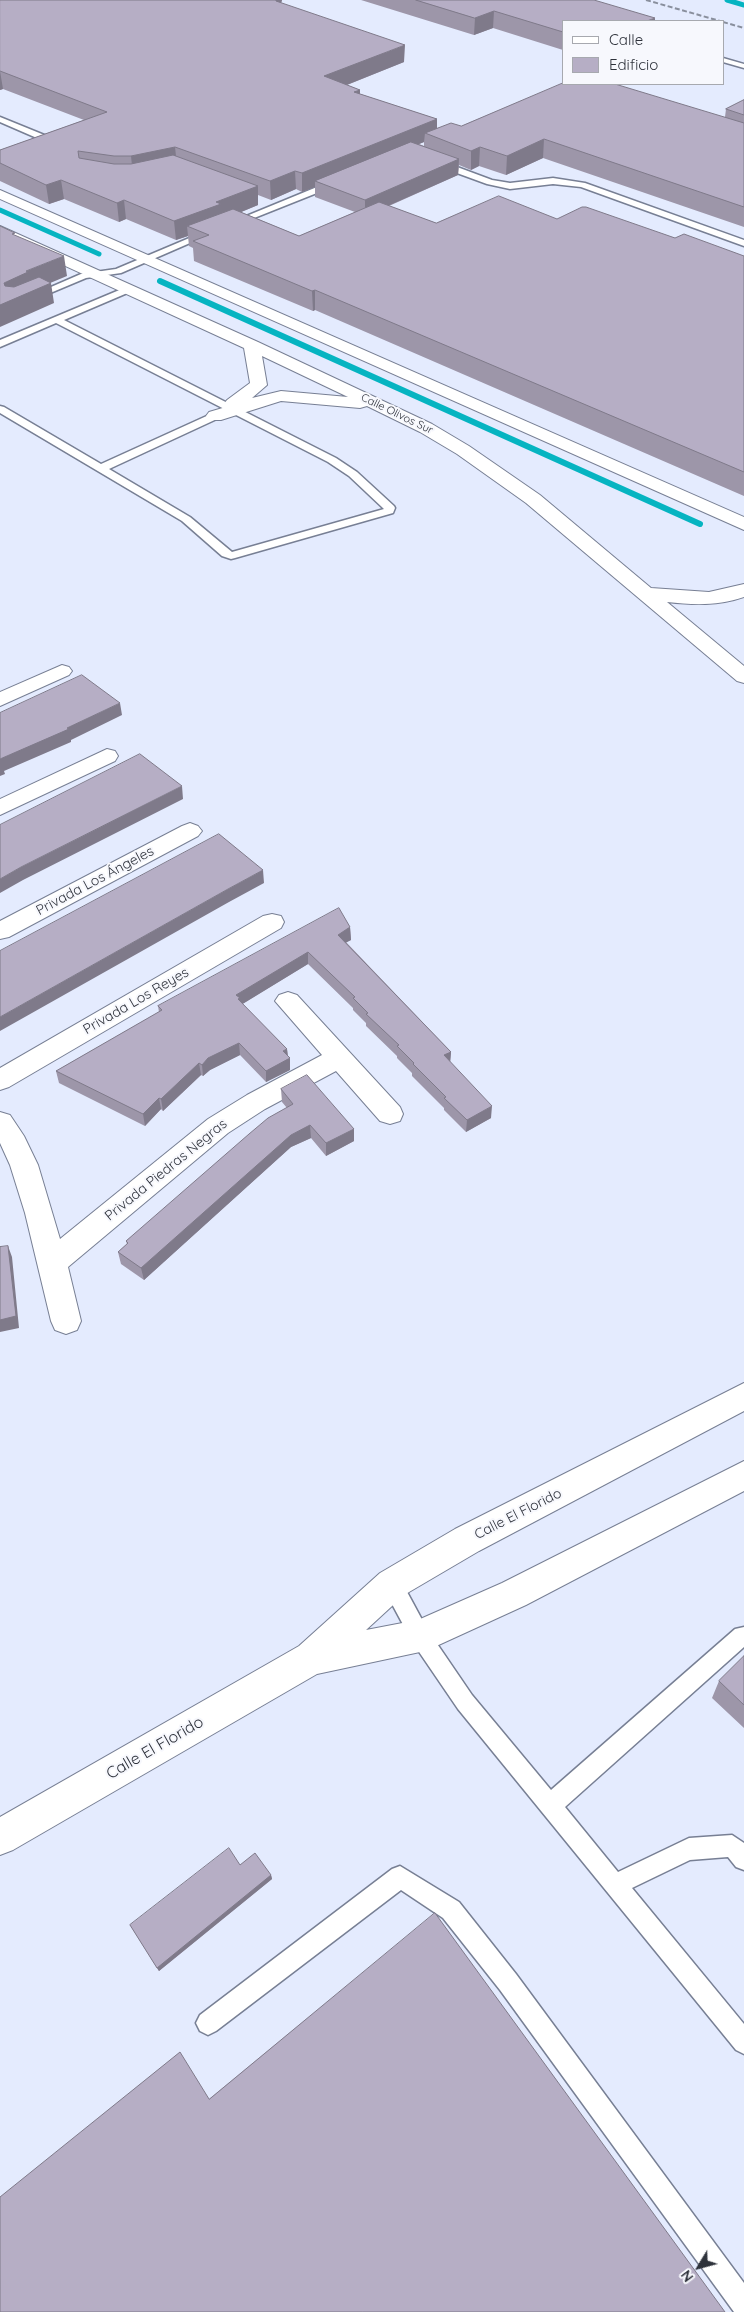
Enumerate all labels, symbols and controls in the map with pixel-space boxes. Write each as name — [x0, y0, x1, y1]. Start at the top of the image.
legend — [562, 20, 724, 85]
text: Calle — [609, 30, 643, 49]
text: Edificio — [609, 55, 658, 74]
street label: Calle Olivos Sur — [359, 391, 435, 437]
street label: Privada Los Ángeles — [33, 843, 157, 919]
street label: Privada Los Reyes — [80, 964, 192, 1038]
street label: Privada Piedras Negras — [102, 1116, 230, 1224]
street label: Calle El Florido — [472, 1485, 564, 1543]
street label: Calle El Florido — [103, 1712, 207, 1784]
north arrow — [674, 2242, 724, 2292]
text: N — [677, 2267, 697, 2286]

